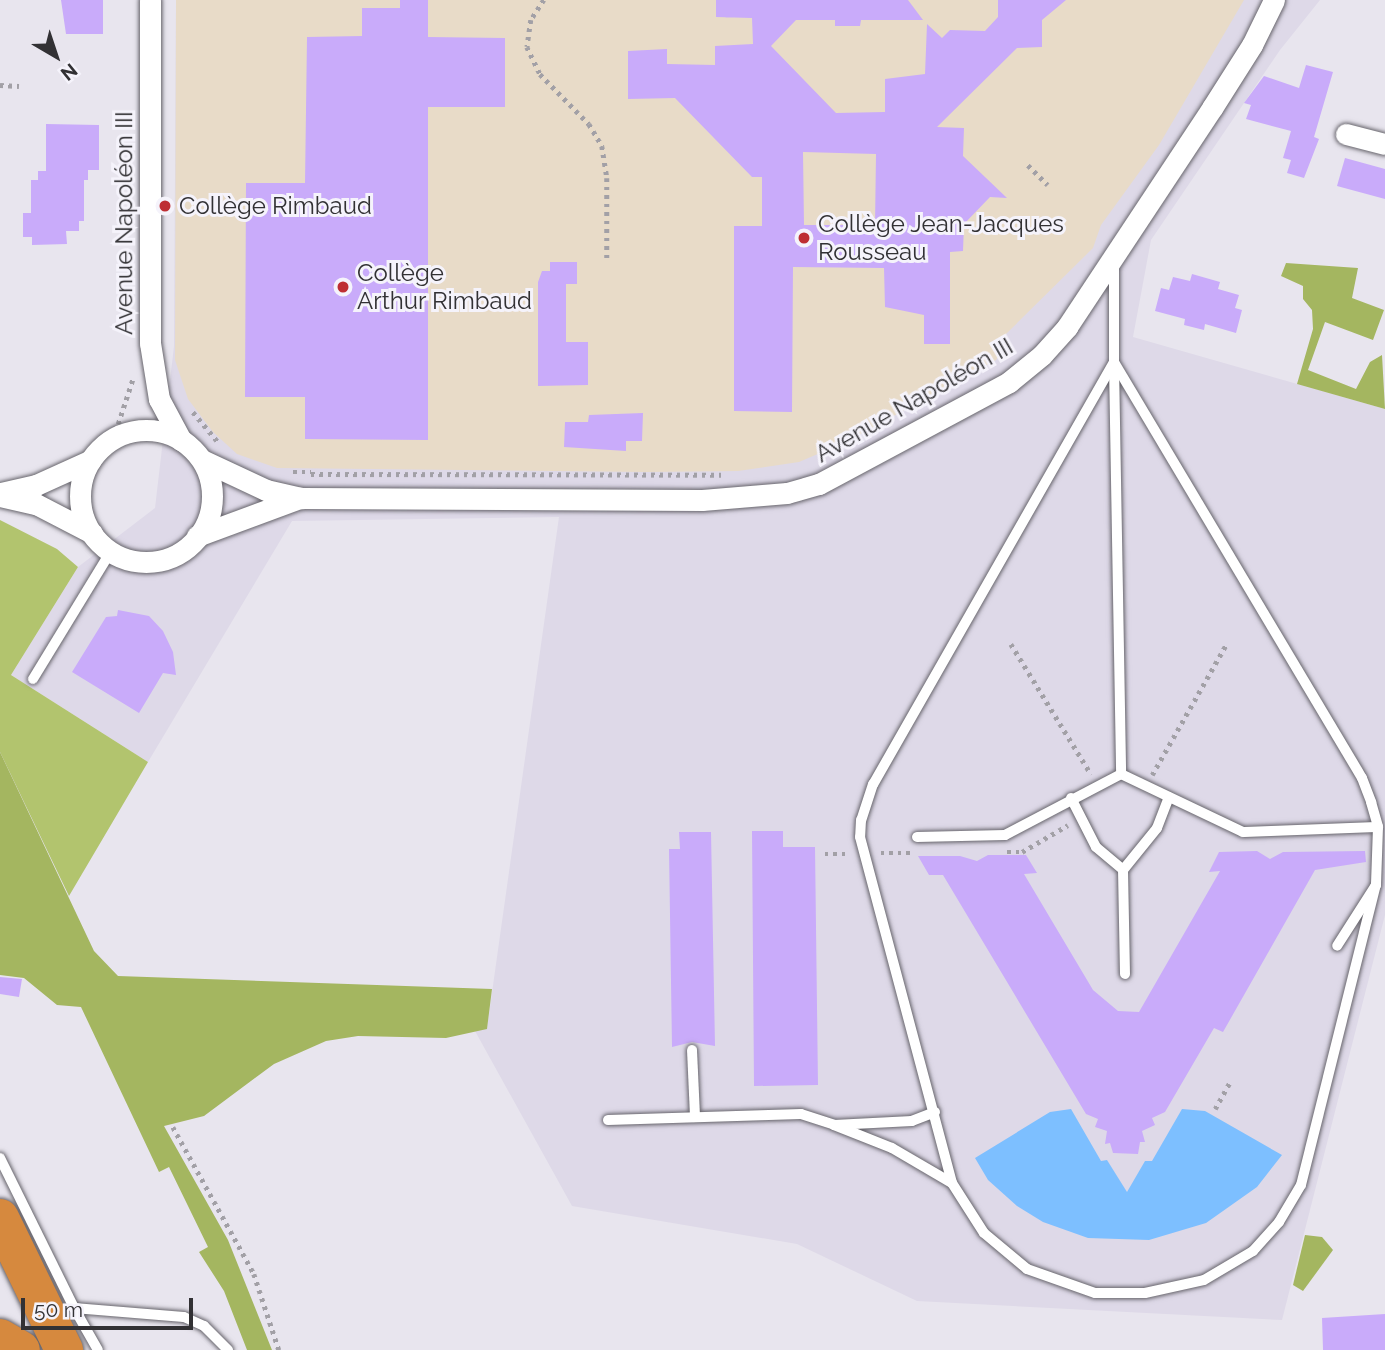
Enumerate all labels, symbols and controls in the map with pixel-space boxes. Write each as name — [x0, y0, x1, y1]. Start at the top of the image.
north arrow — [21, 21, 91, 91]
text: N — [57, 59, 82, 85]
street label: Avenue Napoléon III — [110, 111, 138, 335]
place label: Collège Rimbaud — [179, 192, 372, 220]
marker: Collège Rimbaud — [157, 198, 173, 214]
place label: Collège Jean-Jacques Rousseau — [818, 210, 1064, 266]
marker: Collège Jean-Jacques Rousseau — [796, 230, 812, 246]
place label: Collège Arthur Rimbaud — [357, 259, 532, 315]
marker: Collège Arthur Rimbaud — [335, 279, 351, 295]
street label: Avenue Napoléon III — [810, 332, 1018, 468]
scale bar — [24, 1284, 196, 1328]
text: 50 m — [34, 1297, 83, 1322]

